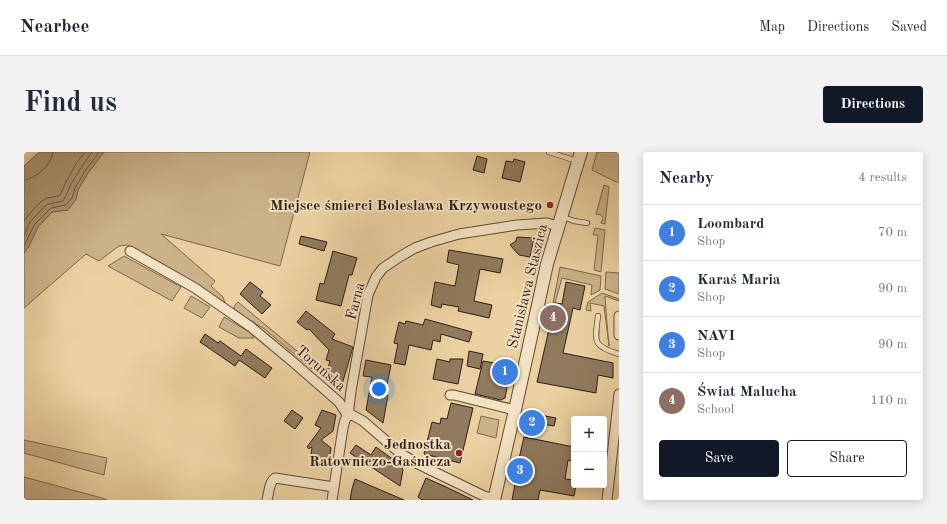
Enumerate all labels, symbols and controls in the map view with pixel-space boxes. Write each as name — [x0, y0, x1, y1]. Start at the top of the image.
text: Nearbee — [20, 18, 89, 37]
text: Map — [759, 20, 785, 34]
text: Directions — [807, 20, 869, 34]
text: Saved — [891, 20, 927, 34]
button: Directions — [823, 86, 923, 123]
text: Find us — [24, 90, 117, 118]
text: Nearby — [659, 170, 714, 187]
text: 4 results — [858, 171, 907, 184]
place label: Miejsce śmierci Bolesława Krzywoustego — [270, 199, 542, 214]
marker: Miejsce śmierci Bolesława Krzywoustego — [545, 200, 555, 210]
text: Loombard — [697, 217, 764, 232]
street label: Stanisława Staszica — [506, 222, 551, 350]
text: 1 — [668, 226, 676, 239]
text: 70 m — [878, 226, 907, 239]
text: Shop — [697, 235, 725, 248]
text: Karaś Maria — [697, 273, 781, 288]
street label: Farna — [344, 280, 369, 322]
text: 2 — [668, 282, 676, 295]
text: 90 m — [878, 282, 907, 295]
text: Shop — [697, 291, 725, 304]
pin: 4 — [540, 303, 566, 333]
text: NAVI — [697, 329, 735, 344]
text: 3 — [668, 338, 676, 351]
text: 90 m — [878, 338, 907, 351]
street label: Toruńska — [292, 343, 348, 395]
text: Shop — [697, 347, 725, 360]
pin: 1 — [492, 357, 518, 387]
your location — [369, 379, 389, 399]
text: Świat Malucha — [697, 385, 797, 400]
text: 4 — [668, 394, 676, 407]
text: 110 m — [870, 394, 907, 407]
text: School — [697, 403, 734, 416]
pin: 2 — [519, 408, 545, 438]
map controls — [571, 416, 607, 488]
button: + — [571, 416, 607, 452]
place label: Jednostka Ratowniczo-Gaśnicza — [309, 438, 451, 470]
button: Save — [659, 440, 779, 477]
button: Share — [787, 440, 907, 477]
marker: Jednostka Ratowniczo-Gaśnicza — [454, 448, 464, 458]
button: − — [571, 452, 607, 488]
pin: 3 — [507, 456, 533, 486]

